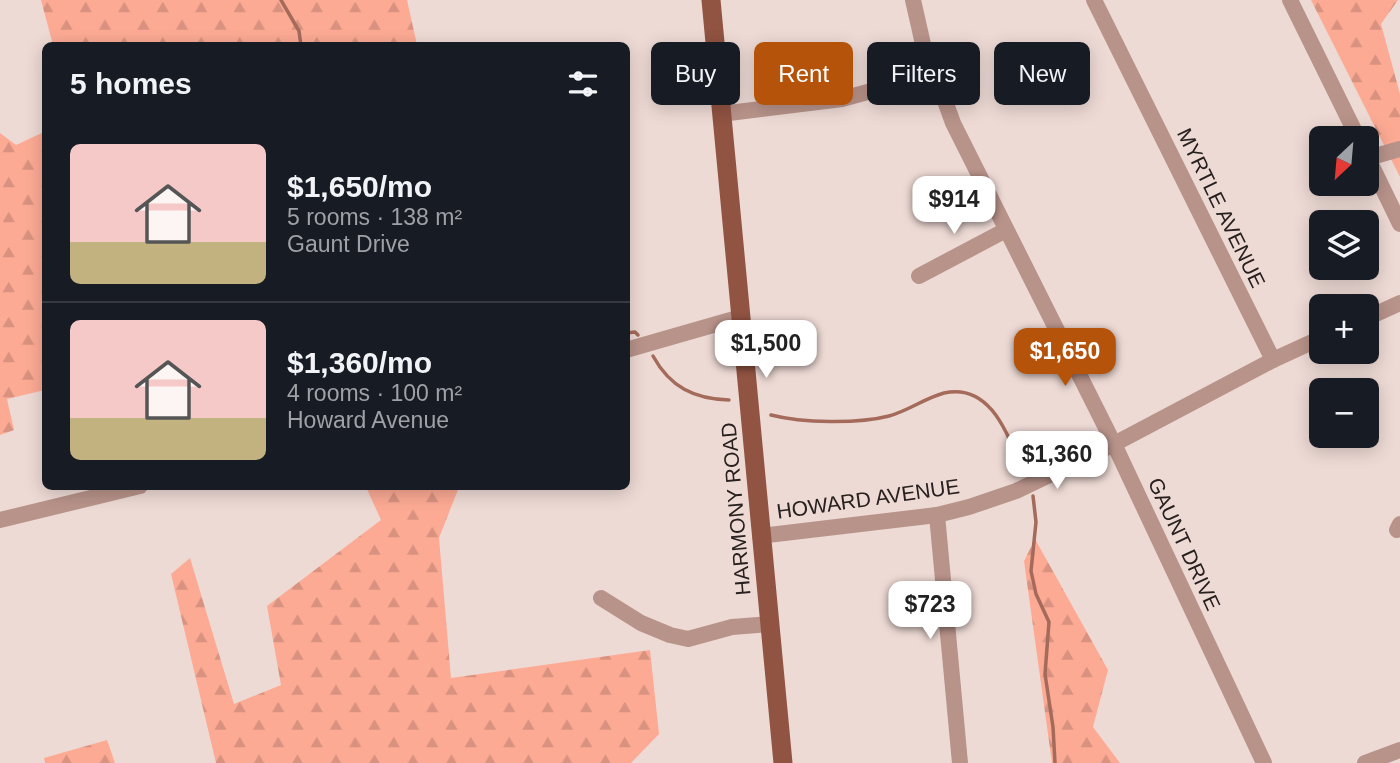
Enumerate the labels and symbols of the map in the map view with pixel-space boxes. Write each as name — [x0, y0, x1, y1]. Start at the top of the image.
street label: MYRTLE AVENUE — [1173, 124, 1270, 291]
north arrow — [1309, 126, 1379, 196]
pin: $914 — [913, 176, 995, 236]
pin: $1,500 — [709, 320, 823, 380]
pin: $1,650 — [1008, 328, 1122, 388]
street label: HARMONY ROAD — [716, 422, 755, 596]
pin: $1,360 — [1000, 432, 1114, 491]
street label: HOWARD AVENUE — [775, 474, 961, 523]
street label: GAUNT DRIVE — [1144, 474, 1225, 614]
pin: $723 — [889, 582, 971, 641]

